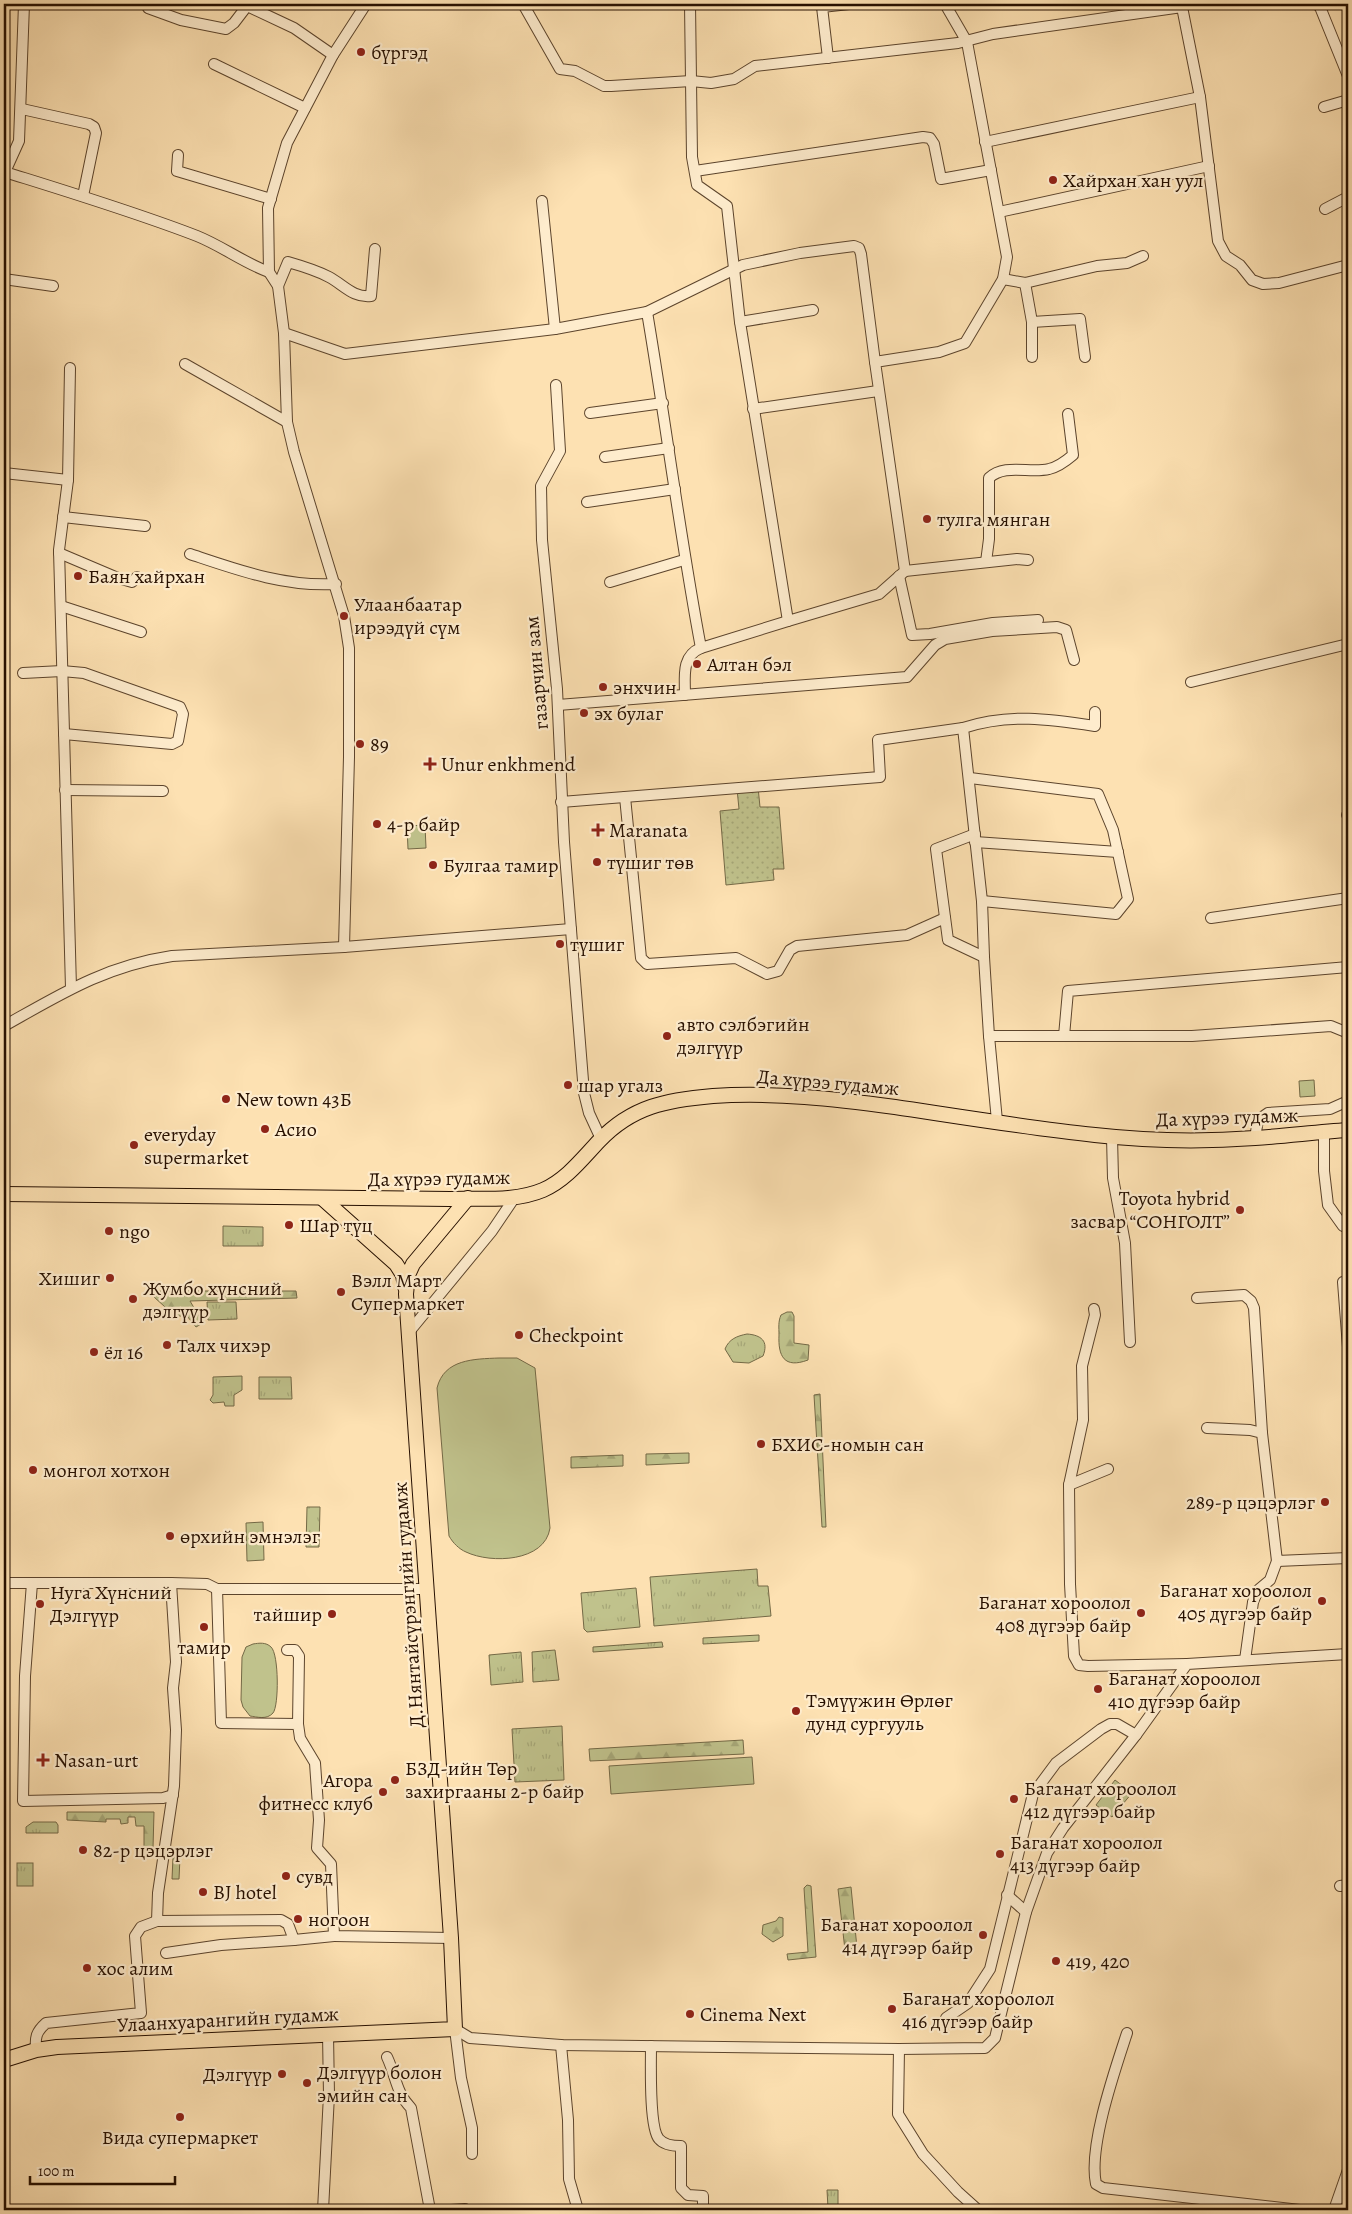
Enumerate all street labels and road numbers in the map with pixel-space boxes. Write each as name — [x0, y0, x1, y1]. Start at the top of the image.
street label: газарчин зам — [518, 615, 555, 731]
street label: Да хүрээ гудамж — [756, 1063, 900, 1102]
street label: Да хүрээ гудамж — [1155, 1102, 1299, 1133]
street label: Да хүрээ гудамж — [368, 1164, 511, 1193]
street label: Д.Нянтайсүрэнгийн гудамж — [386, 1481, 431, 1729]
street label: Улаанхуарангийн гудамж — [117, 2000, 339, 2039]

